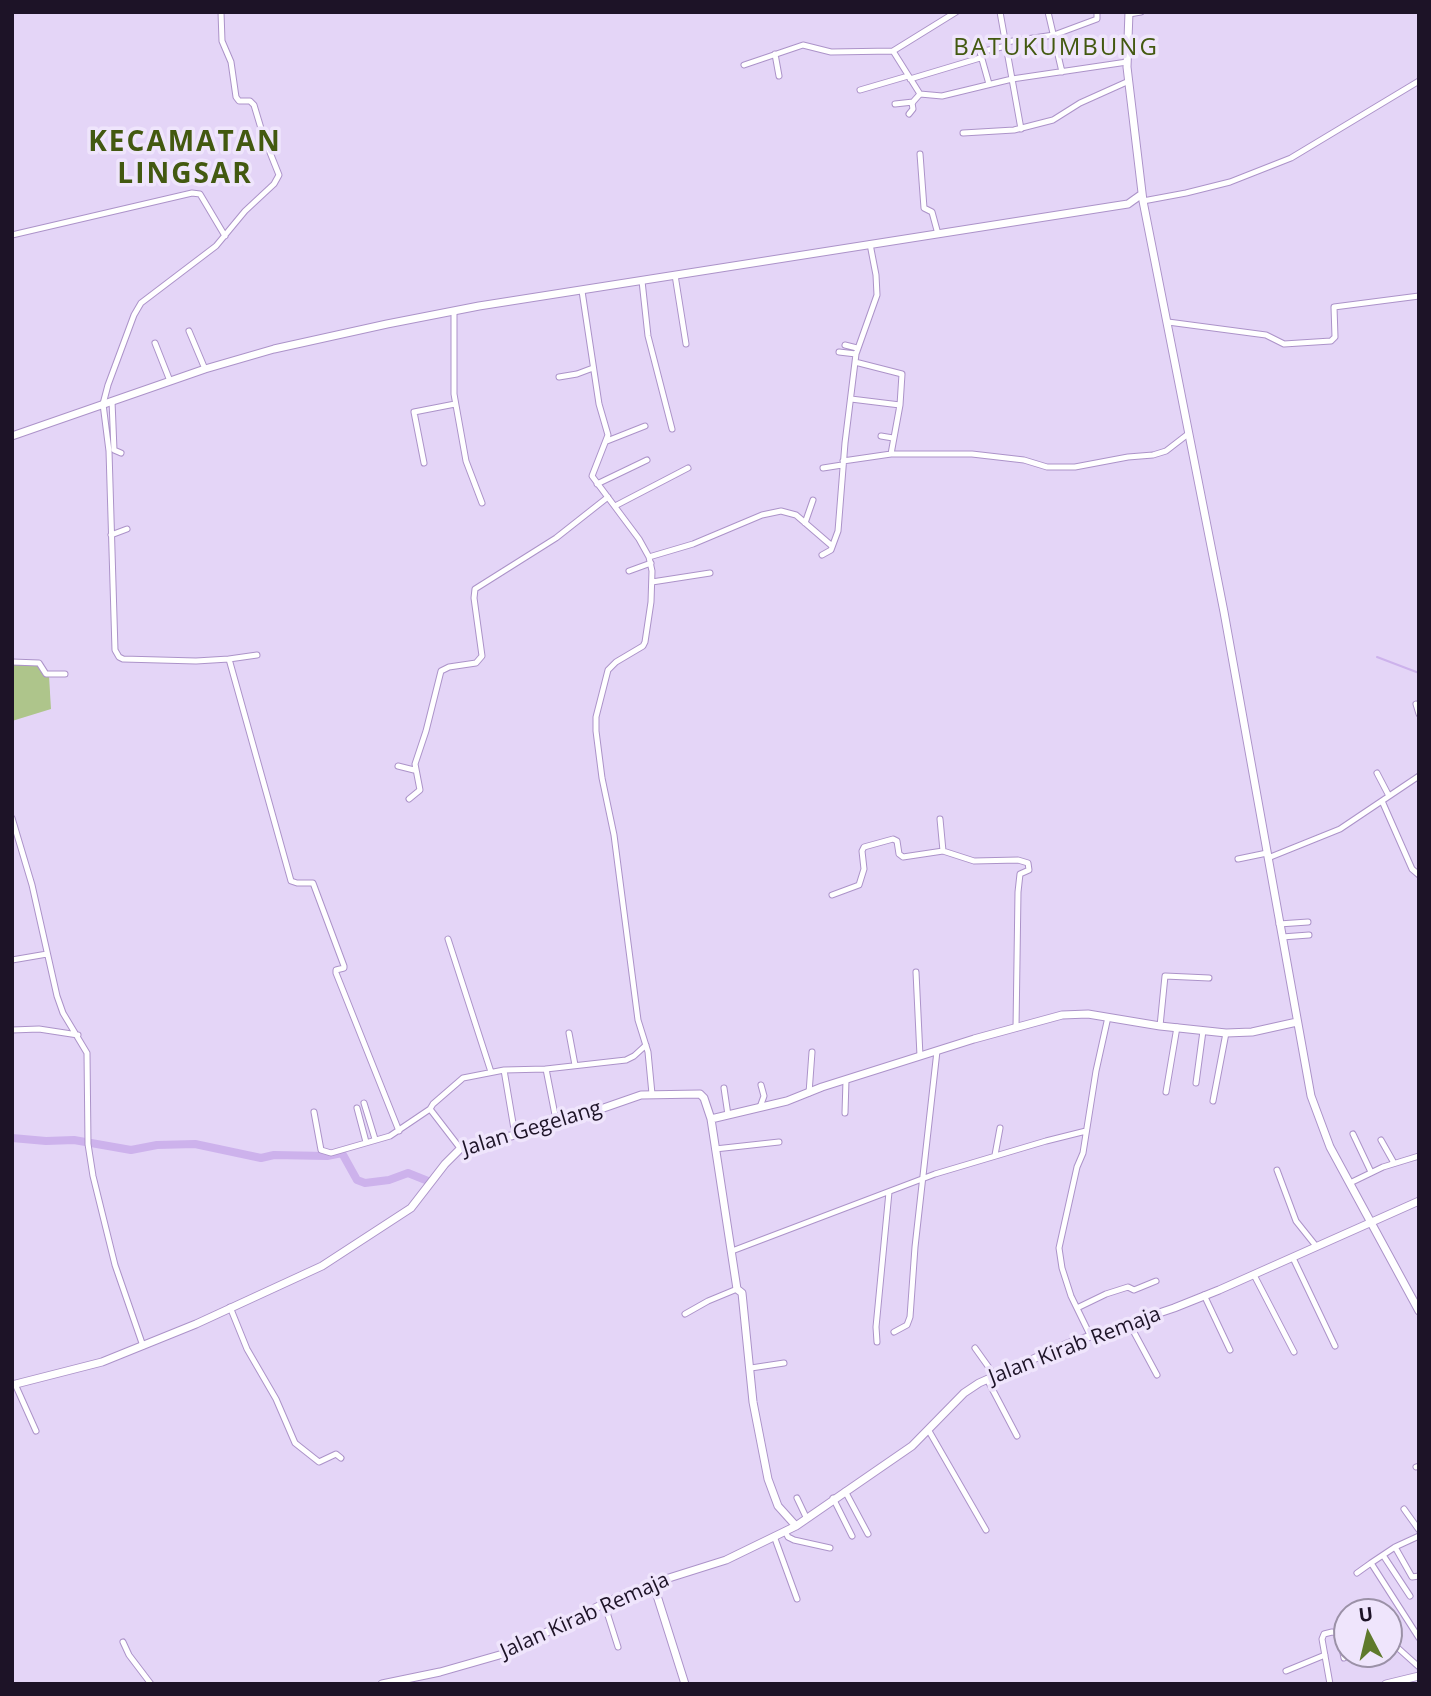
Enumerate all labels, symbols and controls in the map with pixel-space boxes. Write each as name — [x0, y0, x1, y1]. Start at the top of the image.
district label: BATUKUMBUNG — [955, 34, 1157, 62]
district label: KECAMATAN LINGSAR — [89, 126, 281, 192]
street label: Jalan Gegelang — [459, 1096, 605, 1162]
street label: Jalan Kirab Remaja — [985, 1302, 1165, 1390]
street label: Jalan Kirab Remaja — [497, 1567, 673, 1665]
north arrow — [1333, 1598, 1403, 1668]
text: U — [1357, 1600, 1374, 1628]

